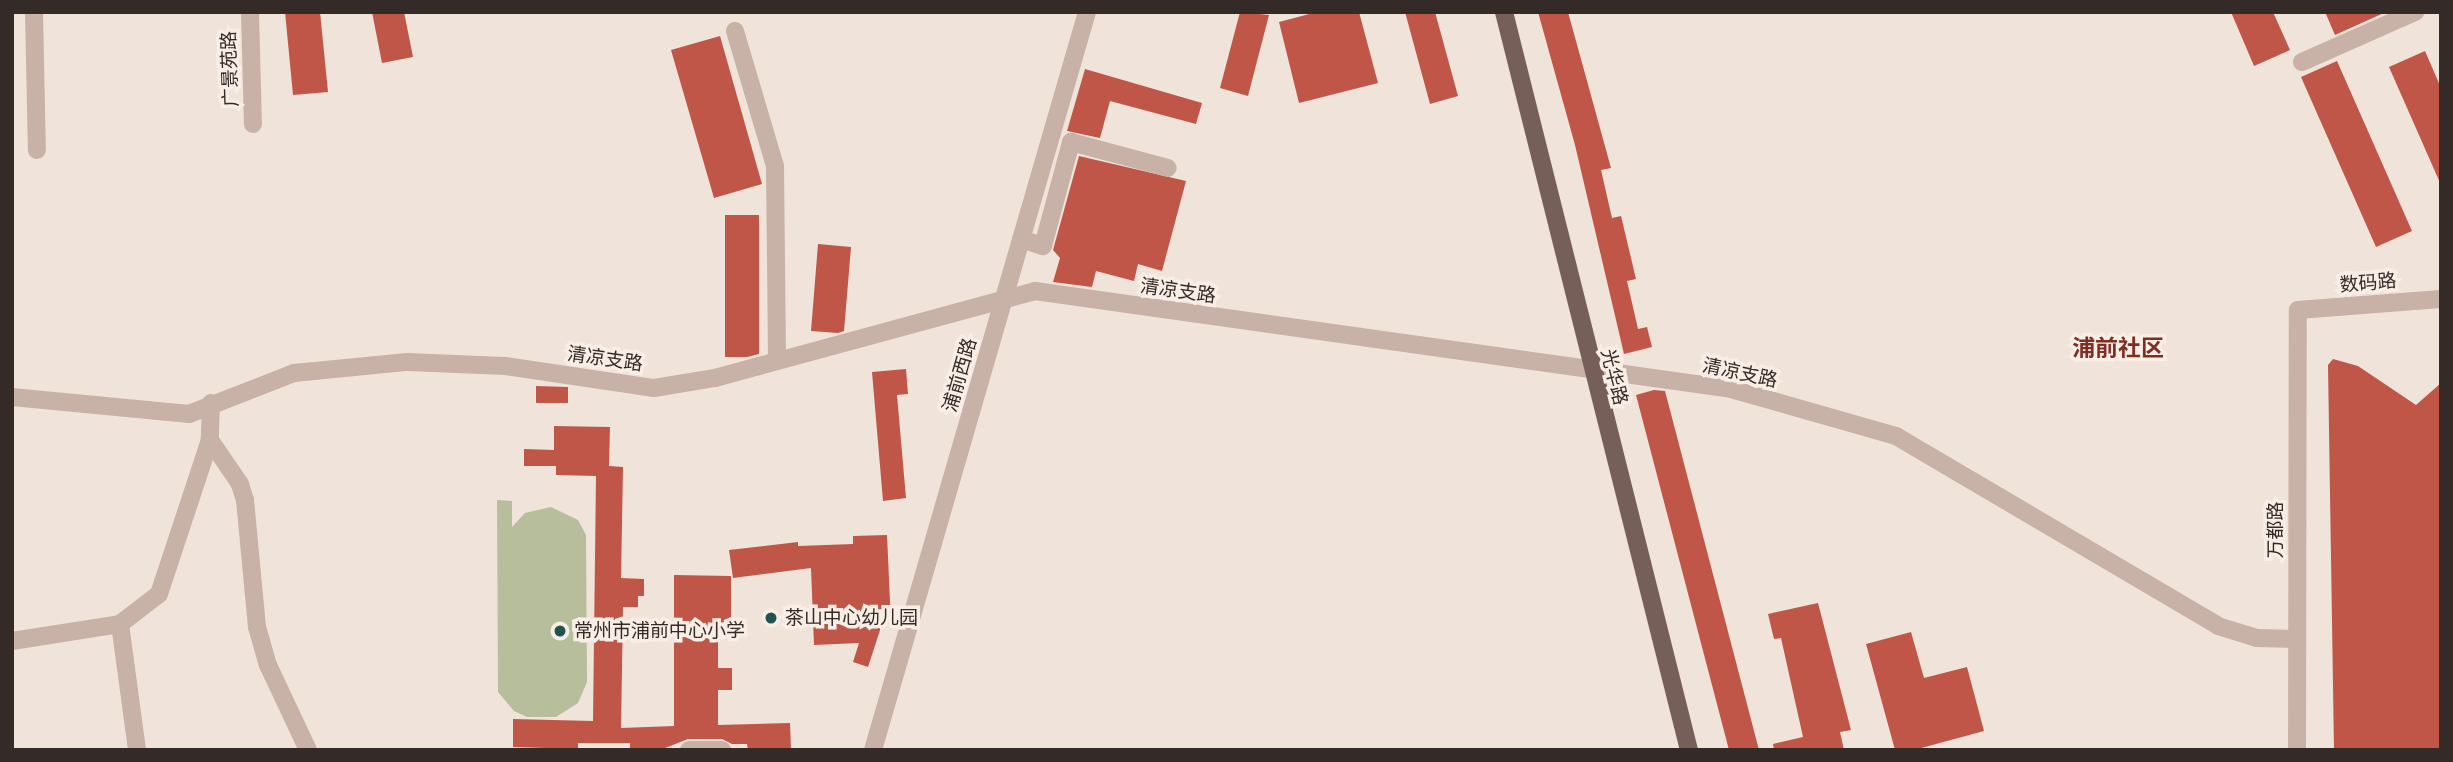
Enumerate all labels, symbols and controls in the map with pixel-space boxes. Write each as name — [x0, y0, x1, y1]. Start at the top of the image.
street label: 广景苑路 — [217, 31, 243, 107]
street label: 数码路 — [2339, 269, 2397, 297]
street label: 清凉支路 — [1139, 274, 1217, 308]
district label: 浦前社区 — [2072, 334, 2164, 362]
street label: 浦前西路 — [939, 335, 981, 415]
street label: 清凉支路 — [566, 342, 644, 376]
street label: 光华路 — [1596, 347, 1632, 407]
street label: 清凉支路 — [1700, 354, 1780, 392]
street label: 万都路 — [2265, 502, 2287, 558]
place label: 茶山中心幼儿园 — [785, 607, 918, 629]
marker: 茶山中心幼儿园 — [763, 610, 779, 626]
place label: 常州市浦前中心小学 — [574, 620, 745, 642]
marker: 常州市浦前中心小学 — [552, 623, 568, 639]

